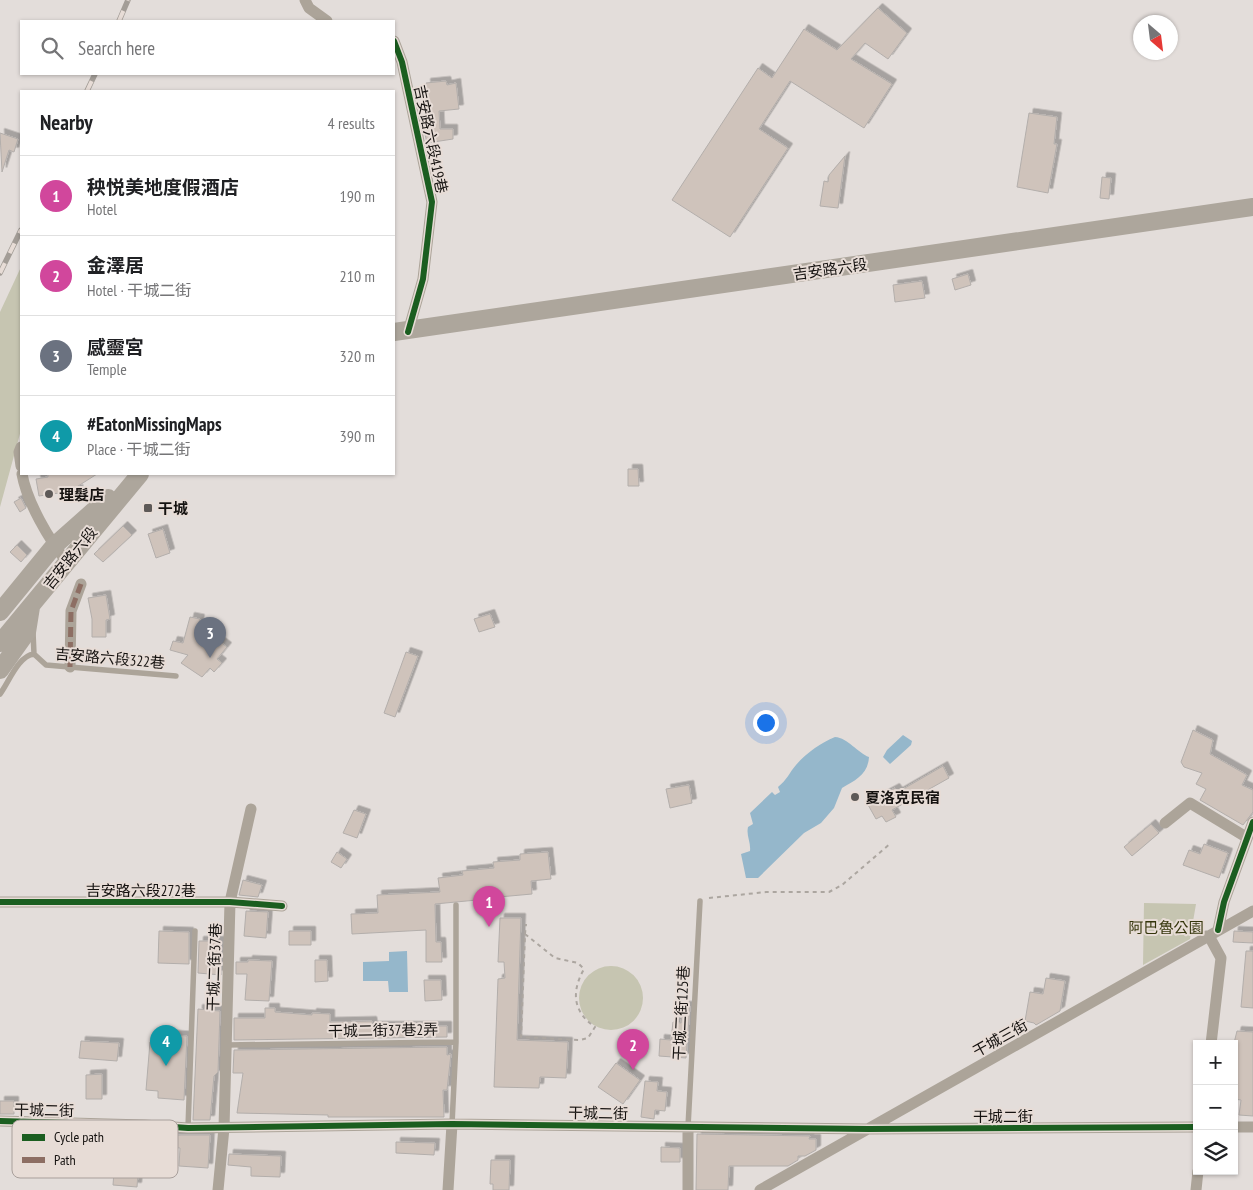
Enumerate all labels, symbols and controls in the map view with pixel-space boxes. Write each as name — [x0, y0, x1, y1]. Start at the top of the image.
north arrow — [1133, 15, 1178, 60]
search box — [20, 20, 395, 75]
icon: search — [38, 34, 66, 62]
text: Search here — [78, 36, 155, 60]
street label: 吉安路六段419巷 — [410, 83, 452, 195]
text: Nearby — [40, 109, 93, 136]
text: 4 results — [328, 113, 375, 133]
text: 秧悦美地度假酒店 — [87, 175, 239, 199]
text: 1 — [52, 186, 60, 206]
text: 190 m — [340, 186, 375, 206]
text: Hotel — [87, 199, 117, 219]
text: 金澤居 — [87, 253, 144, 277]
street label: 吉安路六段 — [792, 254, 868, 284]
text: 2 — [52, 266, 60, 286]
text: 210 m — [340, 266, 375, 286]
text: Hotel · 干城二街 — [87, 280, 191, 300]
text: 感靈宮 — [87, 335, 144, 359]
text: 3 — [52, 346, 60, 366]
text: 320 m — [340, 346, 375, 366]
text: Temple — [87, 359, 127, 379]
text: #EatonMissingMaps — [87, 412, 222, 436]
text: 4 — [52, 426, 60, 446]
text: 390 m — [340, 426, 375, 446]
text: Place · 干城二街 — [87, 439, 191, 459]
place label: 理髮店 — [59, 485, 104, 504]
marker: 理髮店 — [43, 488, 55, 500]
place label: 干城 — [158, 499, 188, 518]
marker: 干城 — [142, 502, 154, 514]
street label: 吉安路六段 — [39, 523, 101, 593]
pin: 3 — [194, 617, 226, 658]
street label: 吉安路六段322巷 — [54, 644, 166, 672]
your location — [753, 710, 779, 736]
place label: 夏洛克民宿 — [865, 788, 940, 807]
marker: 夏洛克民宿 — [849, 791, 861, 803]
street label: 吉安路六段272巷 — [86, 881, 196, 900]
pin: 1 — [473, 886, 505, 927]
park label: 阿巴魯公園 — [1128, 918, 1204, 937]
street label: 干城二街37巷 — [203, 922, 225, 1012]
street label: 干城二街125巷 — [669, 965, 693, 1061]
street label: 干城三街 — [969, 1015, 1031, 1061]
street label: 干城二街37巷2弄 — [328, 1020, 438, 1040]
pin: 4 — [150, 1025, 182, 1066]
pin: 2 — [617, 1029, 649, 1070]
map controls — [1193, 1040, 1238, 1175]
button: + — [1193, 1040, 1238, 1085]
button: − — [1193, 1085, 1238, 1130]
street label: 干城二街 — [14, 1100, 74, 1120]
street label: 干城二街 — [568, 1103, 628, 1123]
street label: 干城二街 — [973, 1107, 1033, 1126]
legend — [12, 1120, 178, 1178]
text: Cycle path — [54, 1128, 104, 1146]
button: layers — [1193, 1130, 1238, 1175]
text: Path — [54, 1151, 76, 1169]

